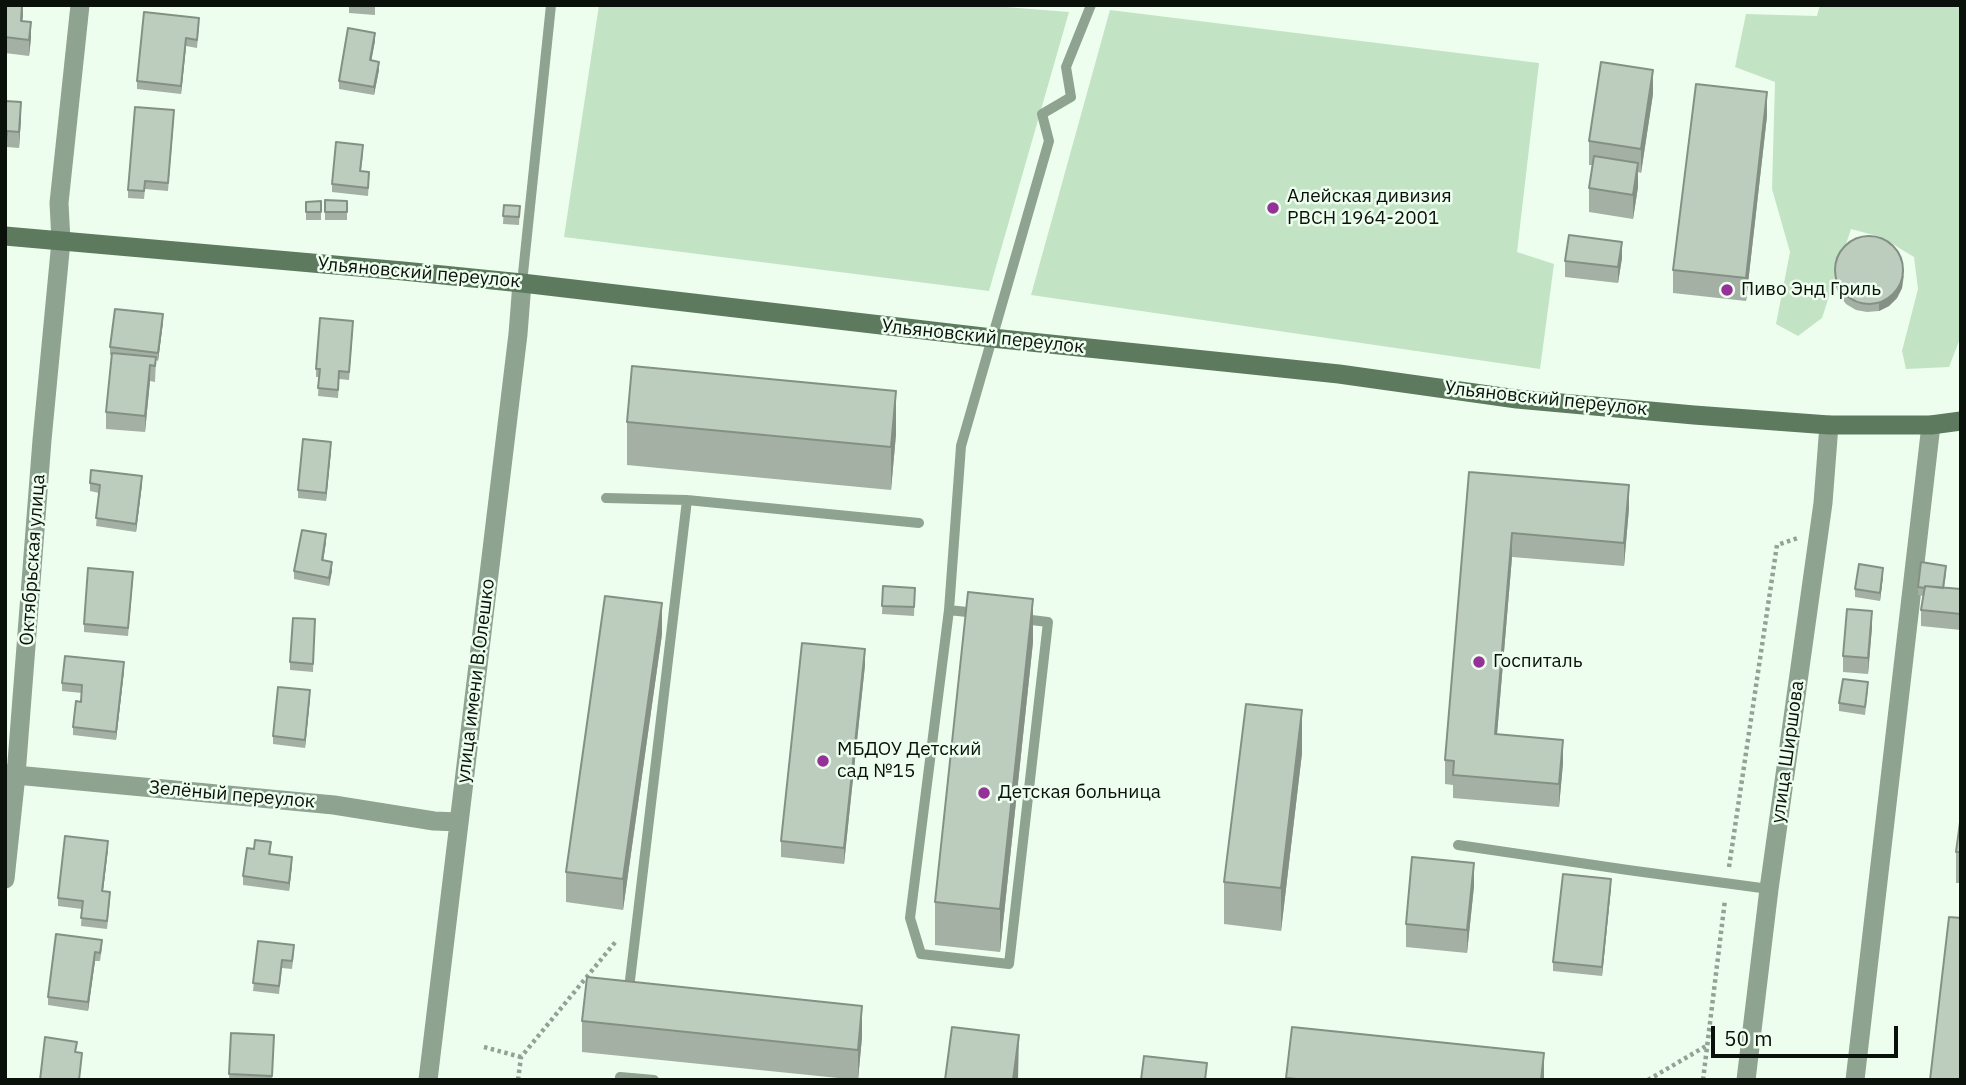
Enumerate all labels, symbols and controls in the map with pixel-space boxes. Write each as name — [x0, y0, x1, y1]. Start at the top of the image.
place label: Алейская дивизия РВСН 1964-2001 — [1287, 186, 1452, 230]
marker: Алейская дивизия РВСН 1964-2001 — [1265, 200, 1281, 216]
street label: Ульяновский переулок — [316, 253, 522, 293]
place label: Пиво Энд Гриль — [1741, 279, 1881, 301]
marker: Пиво Энд Гриль — [1719, 282, 1735, 298]
street label: Ульяновский переулок — [880, 315, 1086, 359]
street label: Ульяновский переулок — [1443, 377, 1649, 421]
street label: Октябрьская улица — [16, 474, 50, 646]
street label: улица имени В.Олешко — [452, 577, 500, 785]
place label: Госпиталь — [1493, 651, 1583, 673]
marker: Госпиталь — [1471, 654, 1487, 670]
street label: улица Ширшова — [1767, 679, 1809, 825]
place label: МБДОУ Детский сад №15 — [837, 739, 982, 783]
marker: МБДОУ Детский сад №15 — [815, 753, 831, 769]
street label: Зелёный переулок — [148, 776, 316, 814]
place label: Детская больница — [998, 782, 1161, 804]
marker: Детская больница — [976, 785, 992, 801]
scale bar — [1714, 1012, 1901, 1056]
text: 50 m — [1724, 1024, 1773, 1052]

